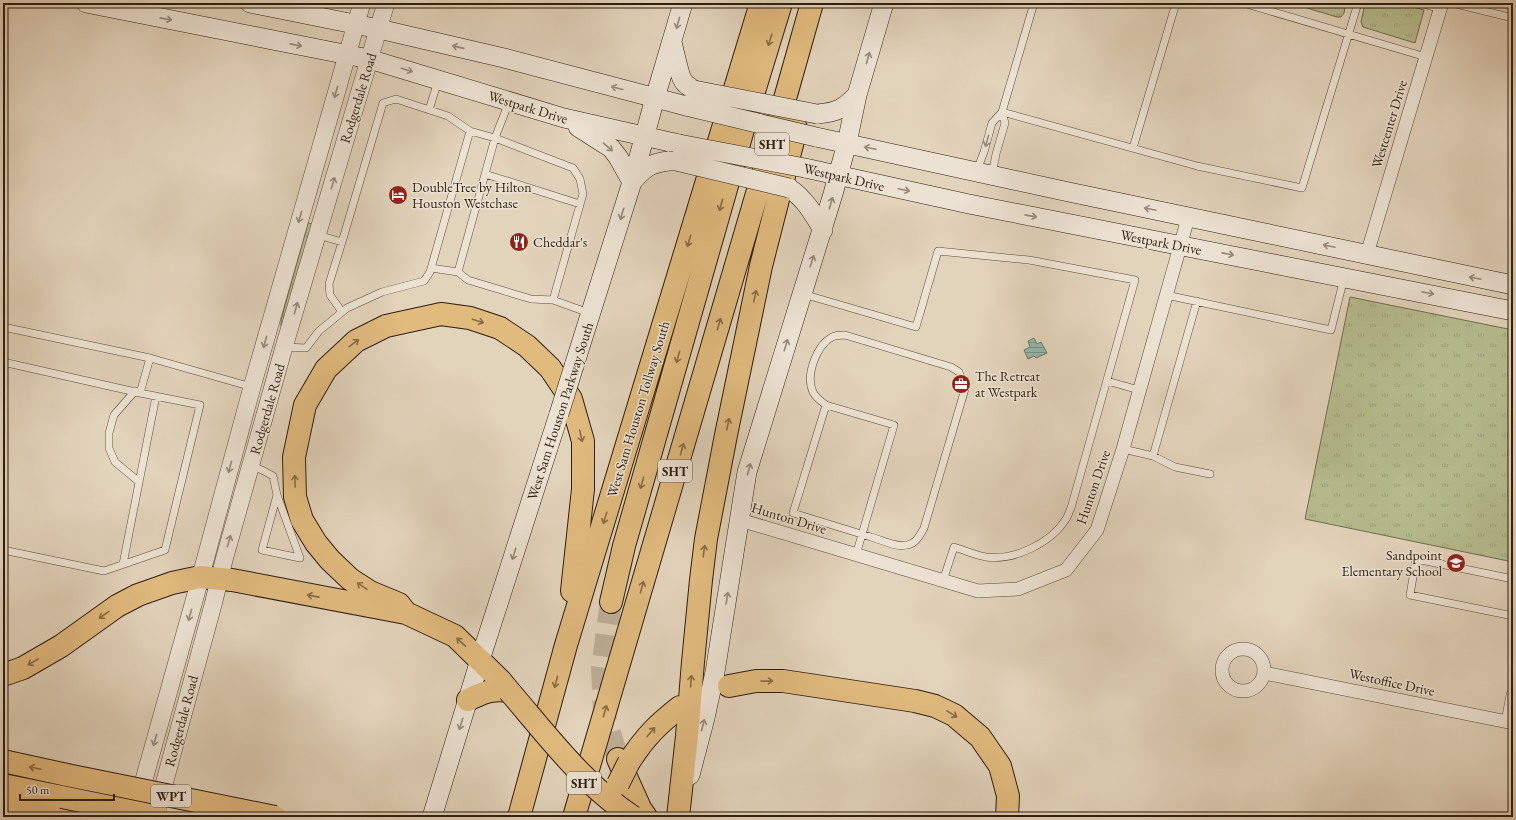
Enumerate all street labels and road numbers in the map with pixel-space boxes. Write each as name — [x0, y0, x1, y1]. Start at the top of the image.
street label: Rodgerdale Road — [336, 50, 381, 145]
street label: Westcenter Drive — [1367, 77, 1411, 170]
street label: Westpark Drive — [486, 86, 571, 128]
road number: SHT — [755, 133, 789, 155]
street label: Westpark Drive — [802, 159, 887, 195]
street label: Westpark Drive — [1119, 225, 1204, 259]
street label: West Sam Houston Tollway South — [603, 319, 673, 499]
street label: West Sam Houston Parkway South — [523, 320, 597, 502]
street label: Rodgerdale Road — [245, 361, 289, 457]
street label: Hunton Drive — [1072, 447, 1114, 527]
road number: SHT — [658, 460, 692, 482]
street label: Hunton Drive — [749, 498, 829, 538]
street label: Westoffice Drive — [1347, 664, 1437, 700]
street label: Rodgerdale Road — [160, 672, 202, 769]
road number: SHT — [567, 772, 601, 794]
road number: WPT — [151, 785, 191, 807]

